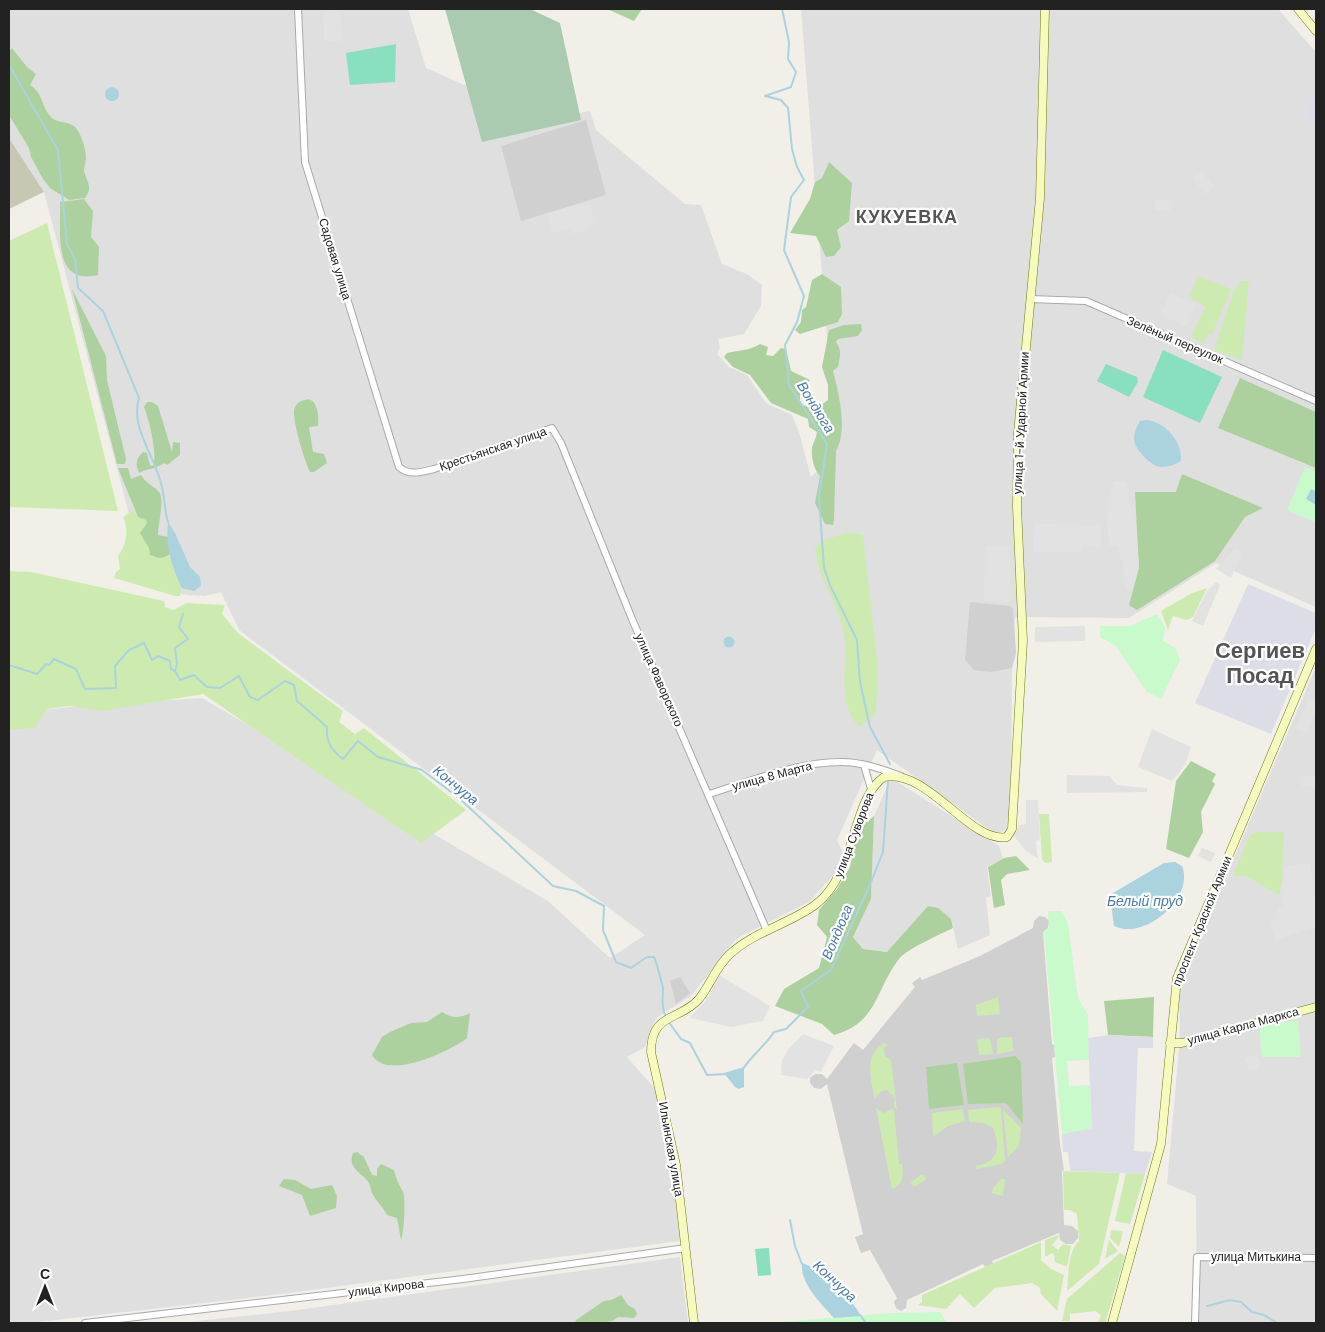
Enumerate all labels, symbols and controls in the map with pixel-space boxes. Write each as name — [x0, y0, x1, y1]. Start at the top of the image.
district label: КУКУЕВКА — [856, 205, 958, 229]
street label: Садовая улица — [315, 216, 355, 302]
street label: Зелёный переулок — [1124, 312, 1226, 368]
street label: улица 1-й Ударной Армии — [1009, 351, 1033, 495]
water label: Вондюга — [793, 378, 839, 436]
street label: Крестьянская улица — [437, 423, 549, 475]
street label: улица Фаворского — [631, 631, 687, 729]
district label: Сергиев Посад — [1215, 636, 1305, 690]
street label: улица 8 Марта — [730, 758, 814, 794]
water label: Кончура — [430, 761, 483, 809]
street label: улица Суворова — [830, 790, 878, 880]
street label: проспект Красной Армии — [1169, 854, 1235, 988]
water label: Белый пруд — [1107, 892, 1183, 910]
water label: Вондюга — [817, 902, 857, 962]
street label: улица Карла Маркса — [1186, 1003, 1301, 1049]
street label: Ильинская улица — [655, 1100, 687, 1198]
street label: улица Митькина — [1211, 1249, 1301, 1265]
water label: Кончура — [809, 1256, 861, 1306]
north arrow — [20, 1262, 70, 1312]
text: С — [40, 1265, 50, 1283]
street label: улица Кирова — [347, 1275, 425, 1301]

